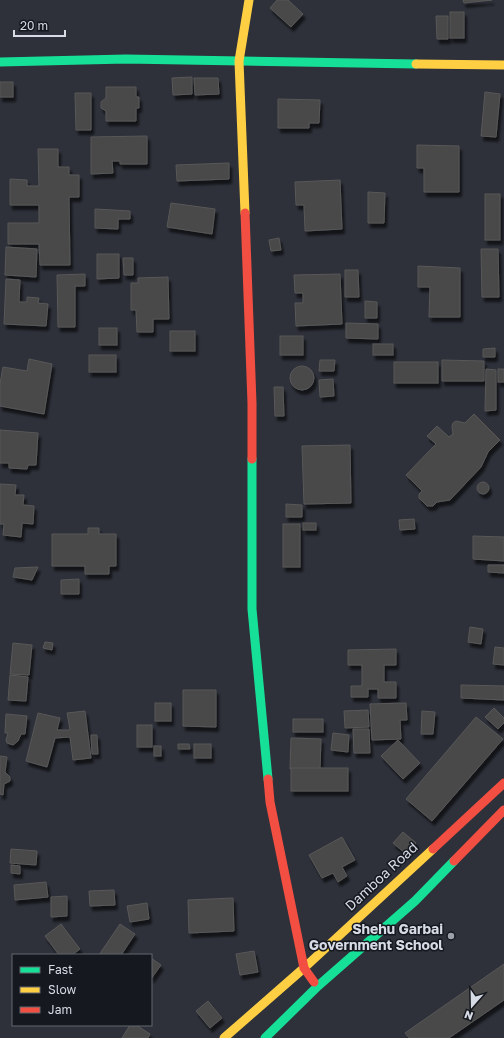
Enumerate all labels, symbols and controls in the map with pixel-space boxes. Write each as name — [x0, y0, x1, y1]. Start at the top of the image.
scale bar — [14, 12, 65, 38]
text: 20 m — [20, 18, 48, 33]
street label: Damboa Road — [341, 838, 421, 914]
place label: Shehu Garbai Government School — [309, 920, 443, 953]
marker: Shehu Garbai Government School — [446, 931, 456, 941]
legend — [12, 954, 152, 1026]
text: Fast — [48, 962, 73, 977]
text: Slow — [48, 982, 76, 997]
north arrow — [452, 986, 492, 1026]
text: Jam — [48, 1002, 72, 1017]
text: N — [462, 1008, 475, 1023]

